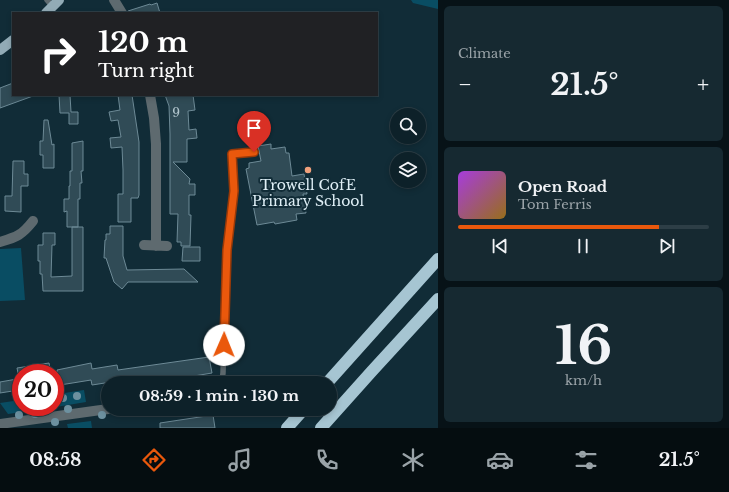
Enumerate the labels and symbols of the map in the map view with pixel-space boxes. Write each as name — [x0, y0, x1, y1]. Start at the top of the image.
house number: 9 — [172, 105, 180, 120]
pin — [237, 111, 271, 152]
marker: Trowell CofE Primary School — [303, 165, 313, 175]
place label: Trowell CofE Primary School — [252, 176, 364, 210]
position arrow — [203, 324, 245, 366]
speed limit sign: 20 — [12, 364, 64, 416]

